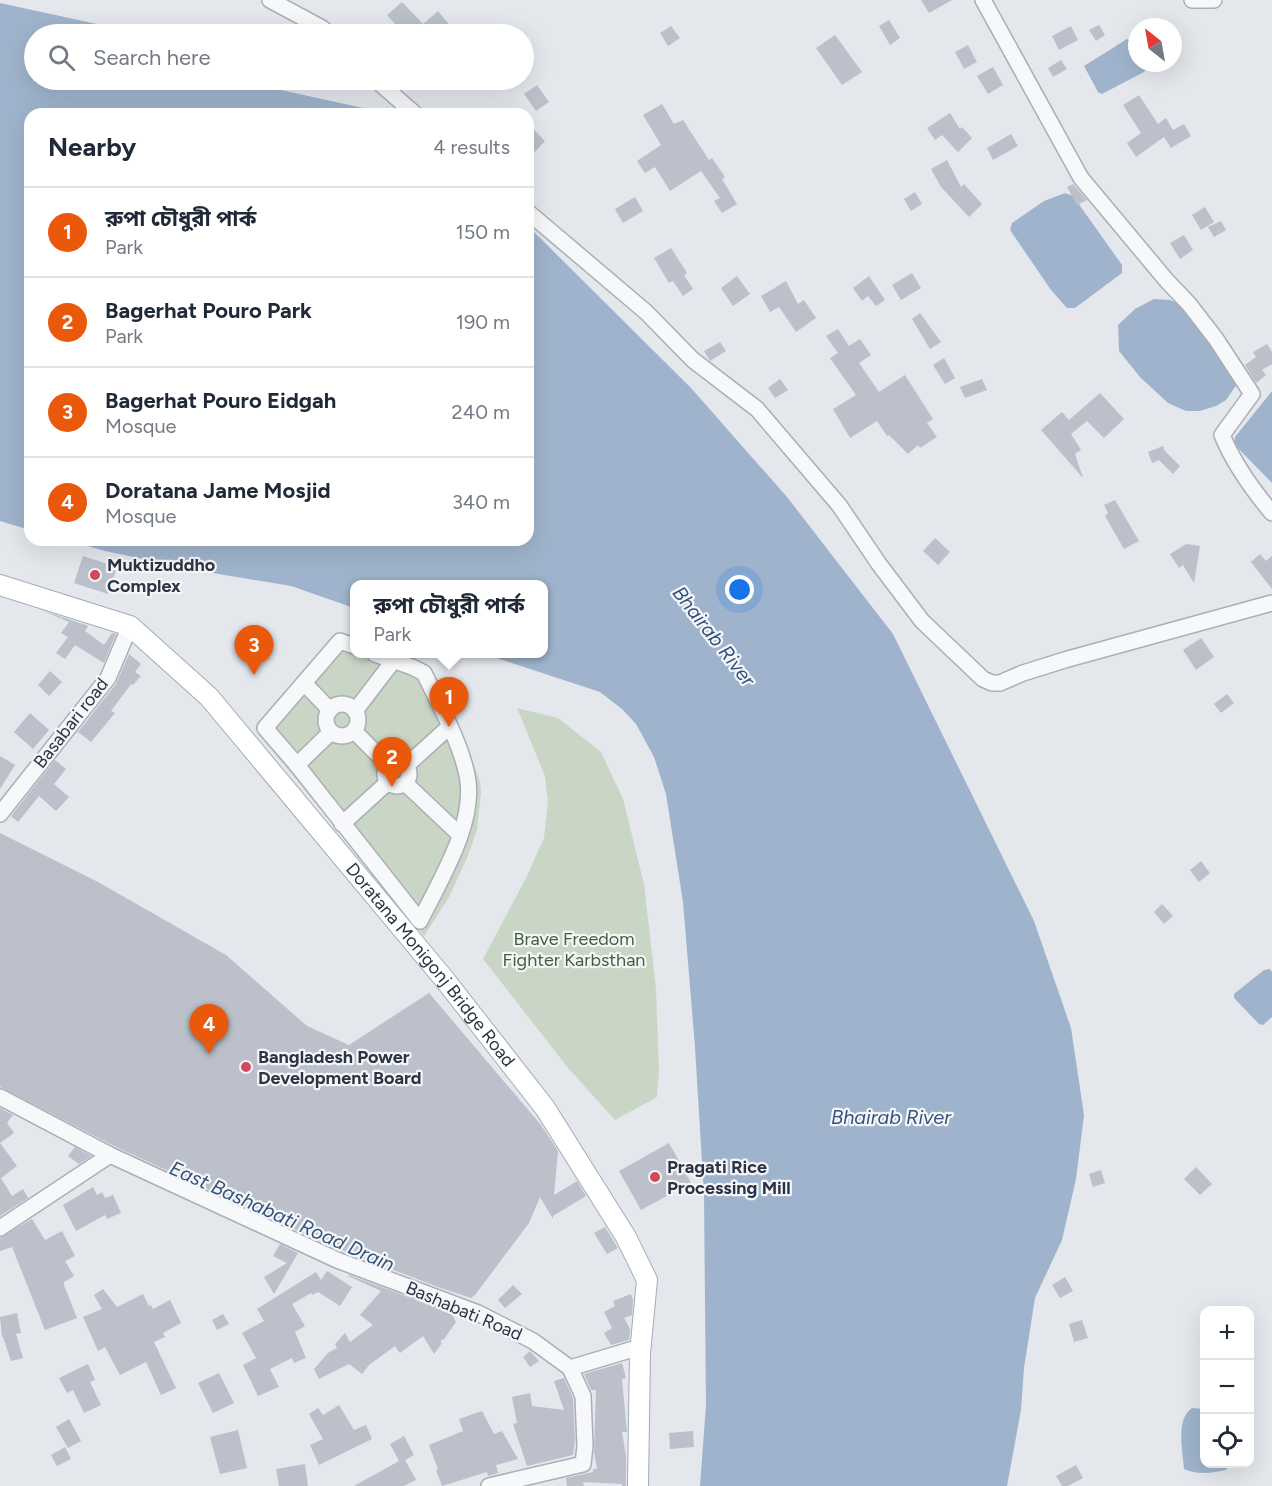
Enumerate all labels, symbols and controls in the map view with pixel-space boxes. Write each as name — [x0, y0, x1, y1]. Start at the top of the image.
north arrow — [1128, 18, 1182, 72]
search box — [24, 24, 534, 90]
icon: search — [45, 41, 78, 74]
text: Search here — [93, 44, 211, 71]
text: Nearby — [48, 131, 136, 163]
text: 4 results — [433, 135, 510, 159]
text: রুপা চৌধুরী পার্ক — [105, 205, 256, 232]
text: 1 — [63, 220, 72, 244]
text: 150 m — [455, 220, 510, 244]
text: Park — [105, 235, 143, 259]
text: Bagerhat Pouro Park — [105, 297, 312, 324]
text: 2 — [62, 310, 73, 334]
text: 190 m — [456, 310, 510, 334]
text: Park — [105, 324, 143, 348]
text: Bagerhat Pouro Eidgah — [105, 387, 336, 414]
text: 3 — [62, 400, 73, 424]
text: 240 m — [452, 400, 510, 424]
text: Mosque — [105, 414, 176, 438]
text: Doratana Jame Mosjid — [105, 477, 331, 504]
text: 4 — [61, 490, 74, 514]
text: 340 m — [452, 490, 510, 514]
text: Mosque — [105, 504, 176, 528]
place label: Muktizuddho Complex — [107, 554, 215, 597]
marker: Muktizuddho Complex — [88, 568, 102, 582]
your location — [725, 575, 754, 604]
popup — [350, 580, 548, 658]
water label: Bhairab River — [668, 581, 761, 692]
text: রুপা চৌধুরী পার্ক — [373, 592, 525, 619]
text: Park — [373, 622, 411, 646]
pin: 3 — [234, 626, 274, 675]
street label: Basabari road — [29, 674, 113, 772]
pin: 1 — [430, 678, 468, 727]
pin: 2 — [372, 738, 412, 787]
street label: Doratana Monigonj Bridge Road — [341, 858, 520, 1071]
park label: Brave Freedom Fighter Karbsthan — [503, 928, 645, 971]
pin: 4 — [190, 1004, 228, 1054]
place label: Bangladesh Power Development Board — [258, 1046, 422, 1089]
marker: Bangladesh Power Development Board — [239, 1060, 253, 1074]
water label: Bhairab River — [831, 1105, 952, 1129]
water label: East Bashabati Road Drain — [166, 1156, 398, 1276]
place label: Pragati Rice Processing Mill — [667, 1156, 791, 1199]
marker: Pragati Rice Processing Mill — [648, 1170, 662, 1184]
street label: Bashabati Road — [402, 1277, 526, 1345]
map controls — [1200, 1306, 1254, 1468]
button: + — [1200, 1306, 1254, 1360]
button: − — [1200, 1360, 1254, 1414]
button: locate — [1200, 1414, 1254, 1468]

